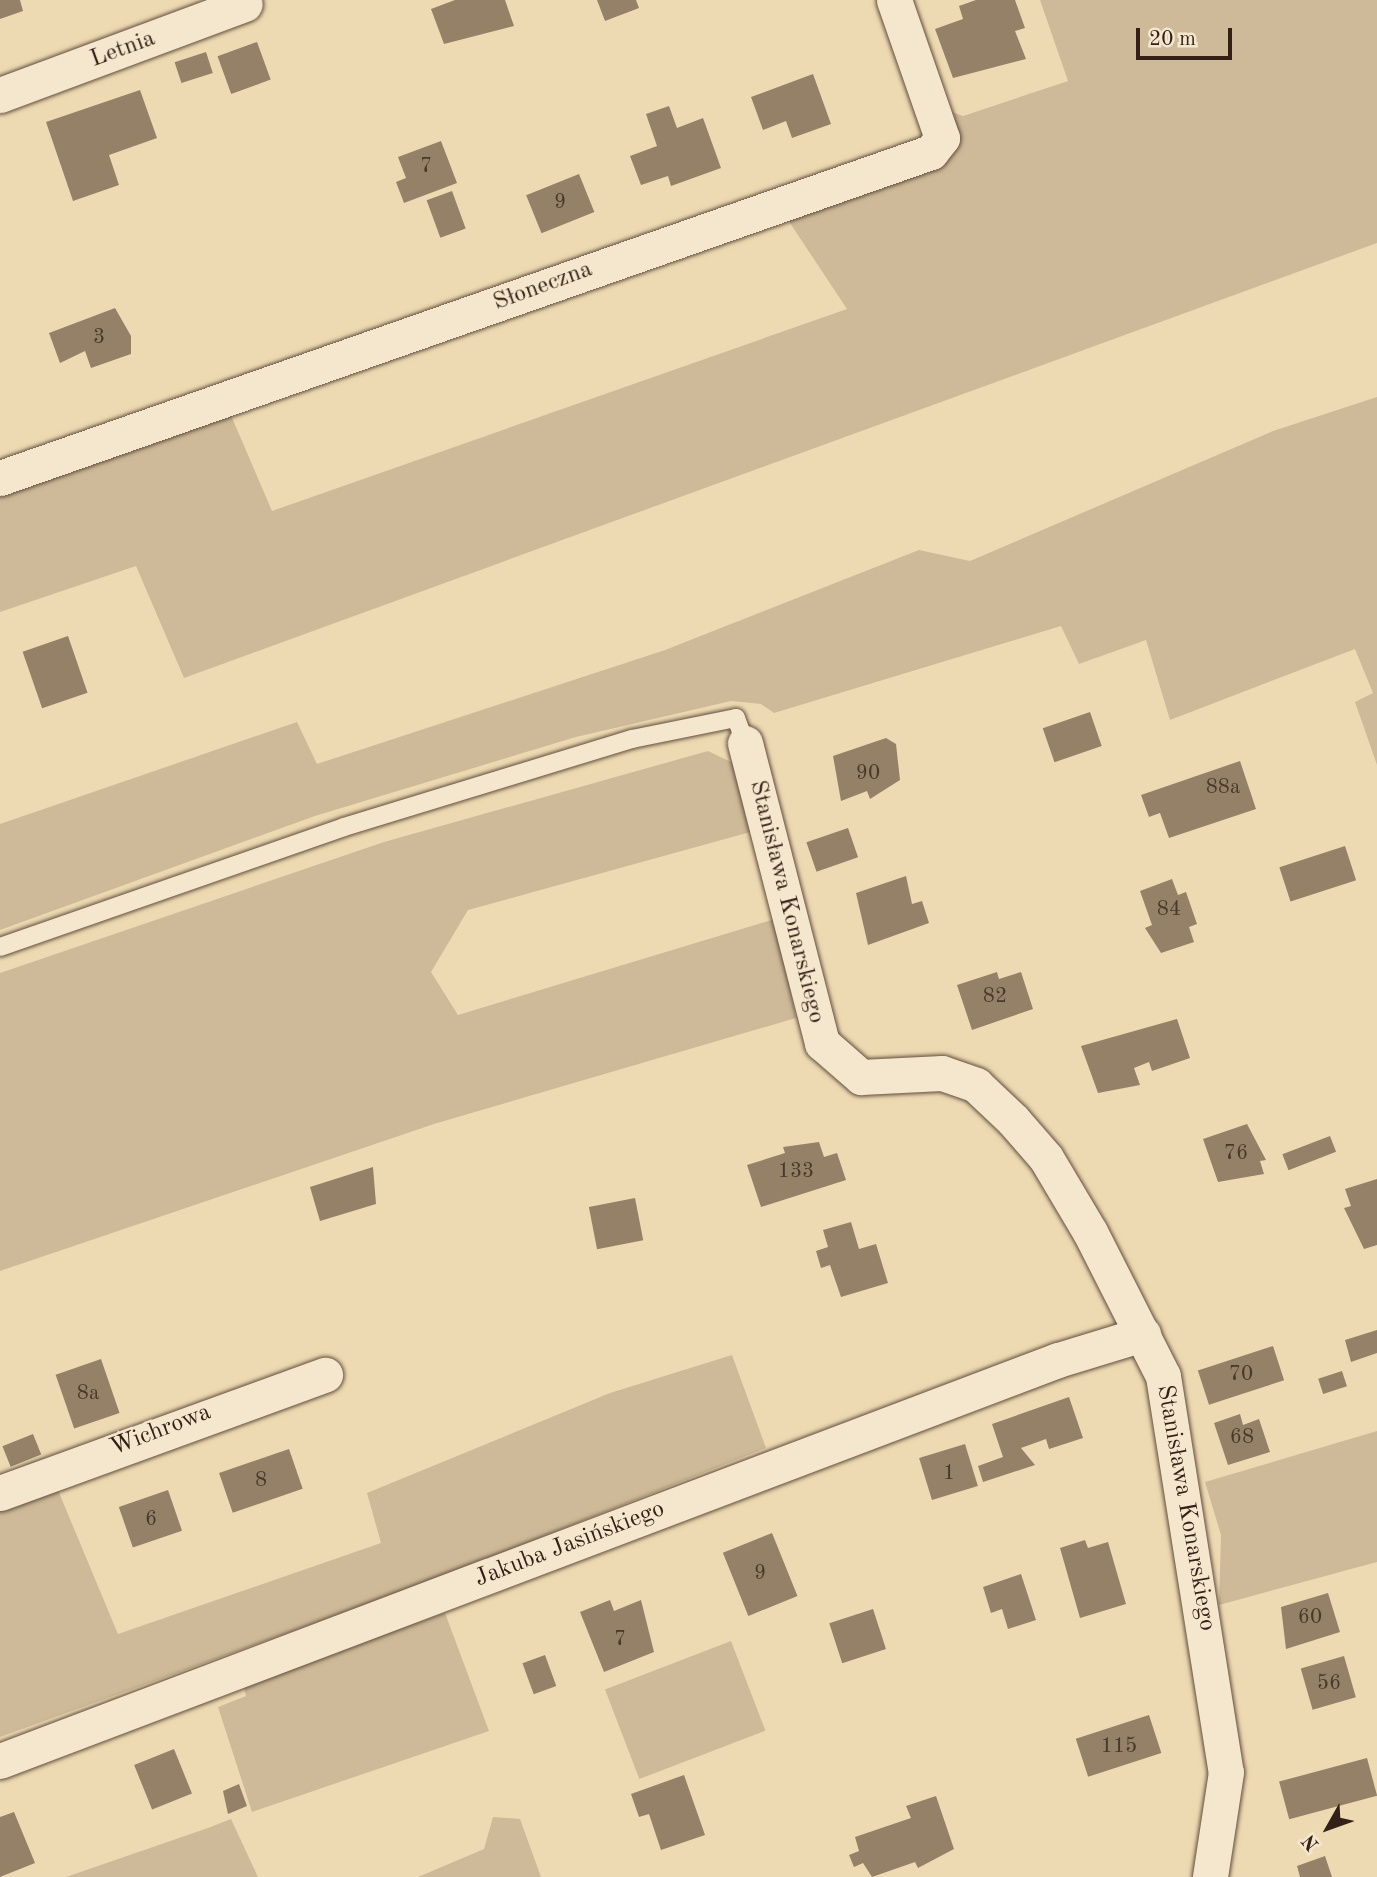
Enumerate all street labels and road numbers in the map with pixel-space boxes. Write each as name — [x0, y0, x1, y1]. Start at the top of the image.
street label: Letnia — [87, 25, 159, 75]
street label: Słoneczna — [490, 256, 596, 318]
street label: Stanisława Konarskiego — [742, 778, 830, 1026]
street label: Stanisława Konarskiego — [1149, 1383, 1221, 1633]
street label: Wichrowa — [107, 1399, 215, 1463]
street label: Jakuba Jasińskiego — [471, 1496, 669, 1594]

